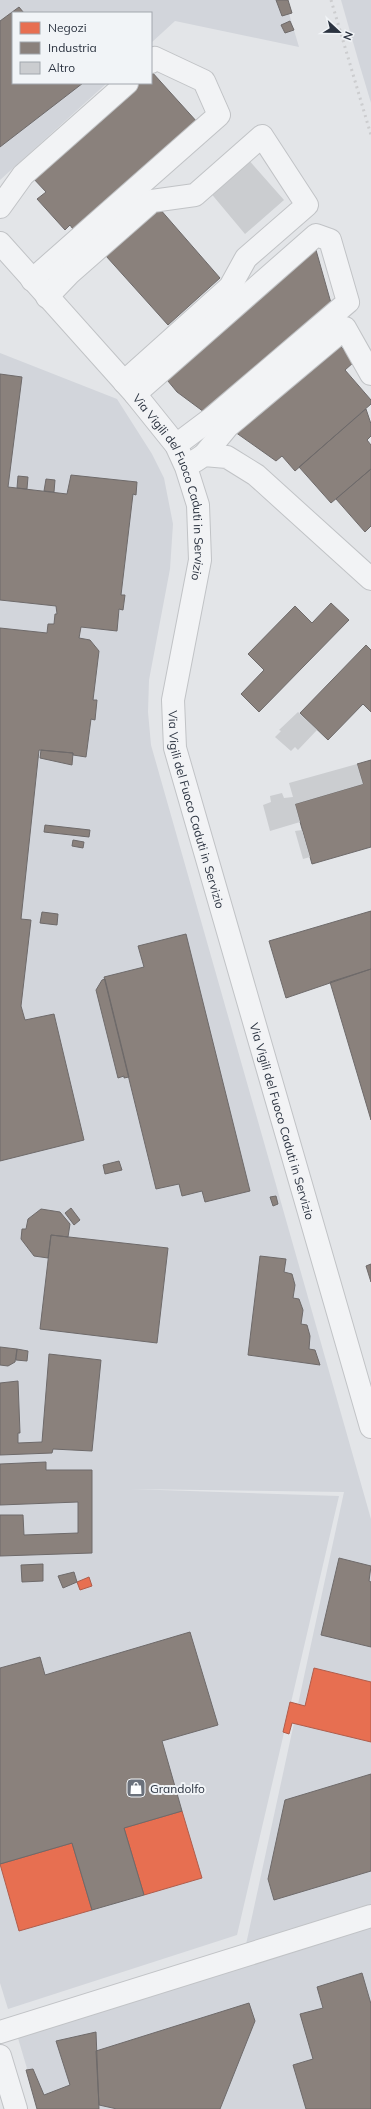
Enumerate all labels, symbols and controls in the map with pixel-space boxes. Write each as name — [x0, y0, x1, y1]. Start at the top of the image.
legend — [12, 12, 152, 84]
north arrow — [319, 12, 359, 52]
text: Negozi — [48, 20, 87, 35]
text: N — [340, 29, 356, 42]
text: Industria — [48, 40, 97, 55]
text: Altro — [48, 60, 75, 75]
street label: Via Vigili del Fuoco Caduti in Servizio — [130, 390, 208, 582]
street label: Via Vigili del Fuoco Caduti in Servizio — [166, 710, 228, 910]
street label: Via Vigili del Fuoco Caduti in Servizio — [247, 1021, 318, 1221]
shop icon: Grandolfo — [125, 1777, 147, 1799]
place label: Grandolfo — [150, 1781, 205, 1796]

